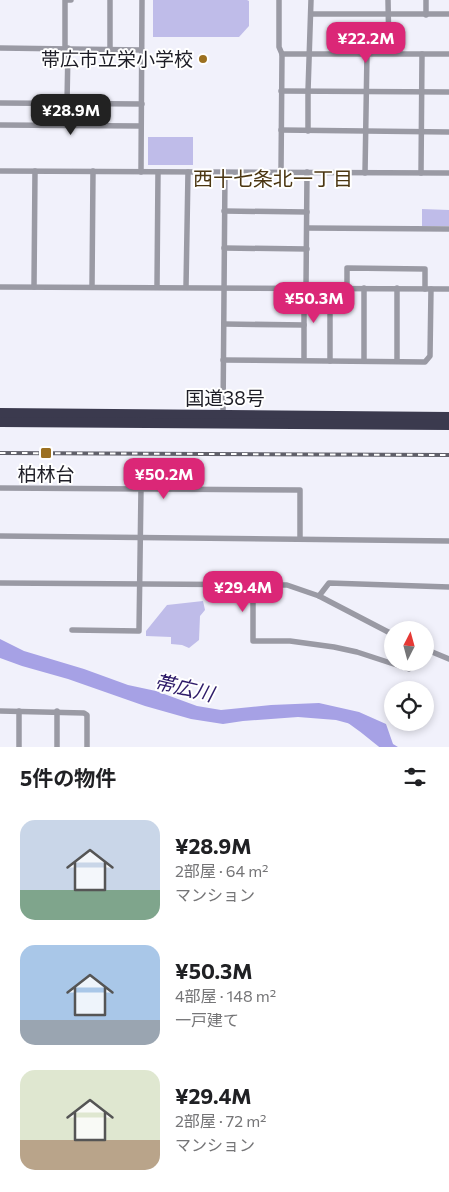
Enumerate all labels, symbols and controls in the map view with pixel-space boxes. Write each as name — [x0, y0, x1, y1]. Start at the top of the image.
pin: ¥22.2M — [325, 22, 407, 64]
text: ¥22.2M — [337, 28, 395, 47]
place label: 帯広市立栄小学校 — [41, 47, 193, 70]
marker: 帯広市立栄小学校 — [197, 53, 209, 65]
pin: ¥28.9M — [30, 94, 112, 136]
text: ¥28.9M — [42, 100, 100, 119]
district label: 西十七条北一丁目 — [193, 166, 353, 190]
pin: ¥50.3M — [273, 282, 355, 324]
text: ¥50.3M — [284, 288, 344, 307]
street label: 国道38号 — [185, 386, 265, 409]
marker: 柏林台 — [39, 446, 53, 460]
pin: ¥50.2M — [123, 458, 205, 500]
place label: 柏林台 — [17, 462, 75, 485]
text: ¥50.2M — [135, 464, 193, 483]
pin: ¥29.4M — [202, 570, 284, 613]
text: ¥29.4M — [214, 577, 272, 596]
north arrow — [384, 621, 434, 671]
map controls — [384, 621, 434, 731]
water label: 帯広川 — [152, 669, 218, 706]
button: locate — [384, 681, 434, 731]
icon: filters — [401, 763, 429, 791]
text: 5件の物件 — [20, 765, 116, 790]
text: ¥28.9M — [175, 833, 252, 858]
icon: home — [60, 840, 120, 900]
text: 2部屋 · 64 m² — [175, 861, 269, 880]
text: マンション — [175, 885, 255, 904]
text: ¥50.3M — [175, 958, 253, 983]
icon: home — [60, 965, 120, 1025]
text: 4部屋 · 148 m² — [175, 986, 276, 1005]
text: 一戸建て — [175, 1010, 239, 1029]
text: ¥29.4M — [175, 1083, 252, 1108]
icon: home — [60, 1090, 120, 1150]
text: 2部屋 · 72 m² — [175, 1111, 267, 1130]
text: マンション — [175, 1135, 255, 1154]

